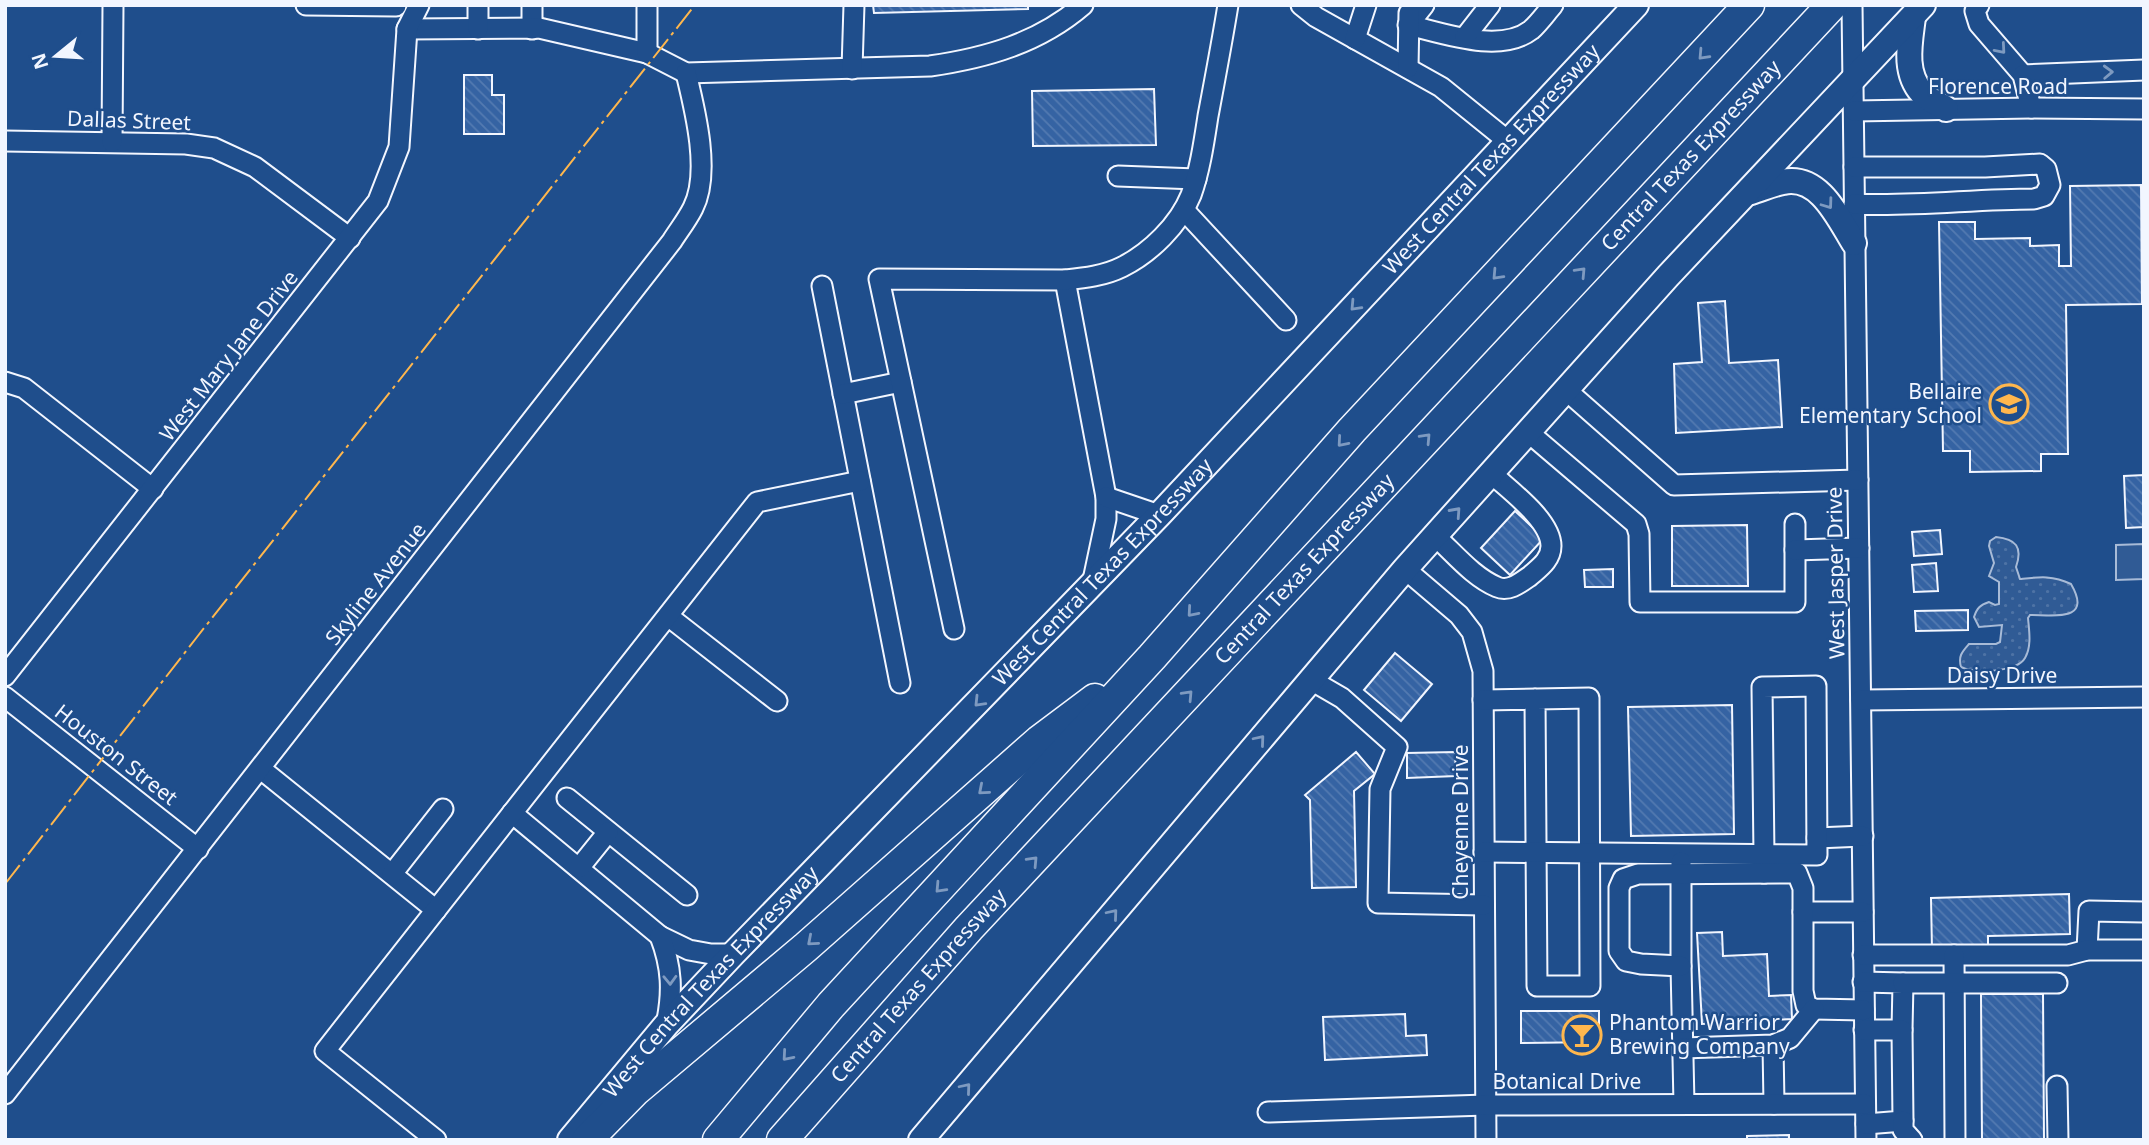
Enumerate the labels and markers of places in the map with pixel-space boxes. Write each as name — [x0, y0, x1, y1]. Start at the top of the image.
place label: Bellaire Elementary School — [1799, 377, 1982, 429]
school or university icon: Bellaire Elementary School — [1988, 383, 2030, 425]
place label: Phantom Warrior Brewing Company — [1609, 1008, 1790, 1060]
bar icon: Phantom Warrior Brewing Company — [1561, 1014, 1603, 1056]

